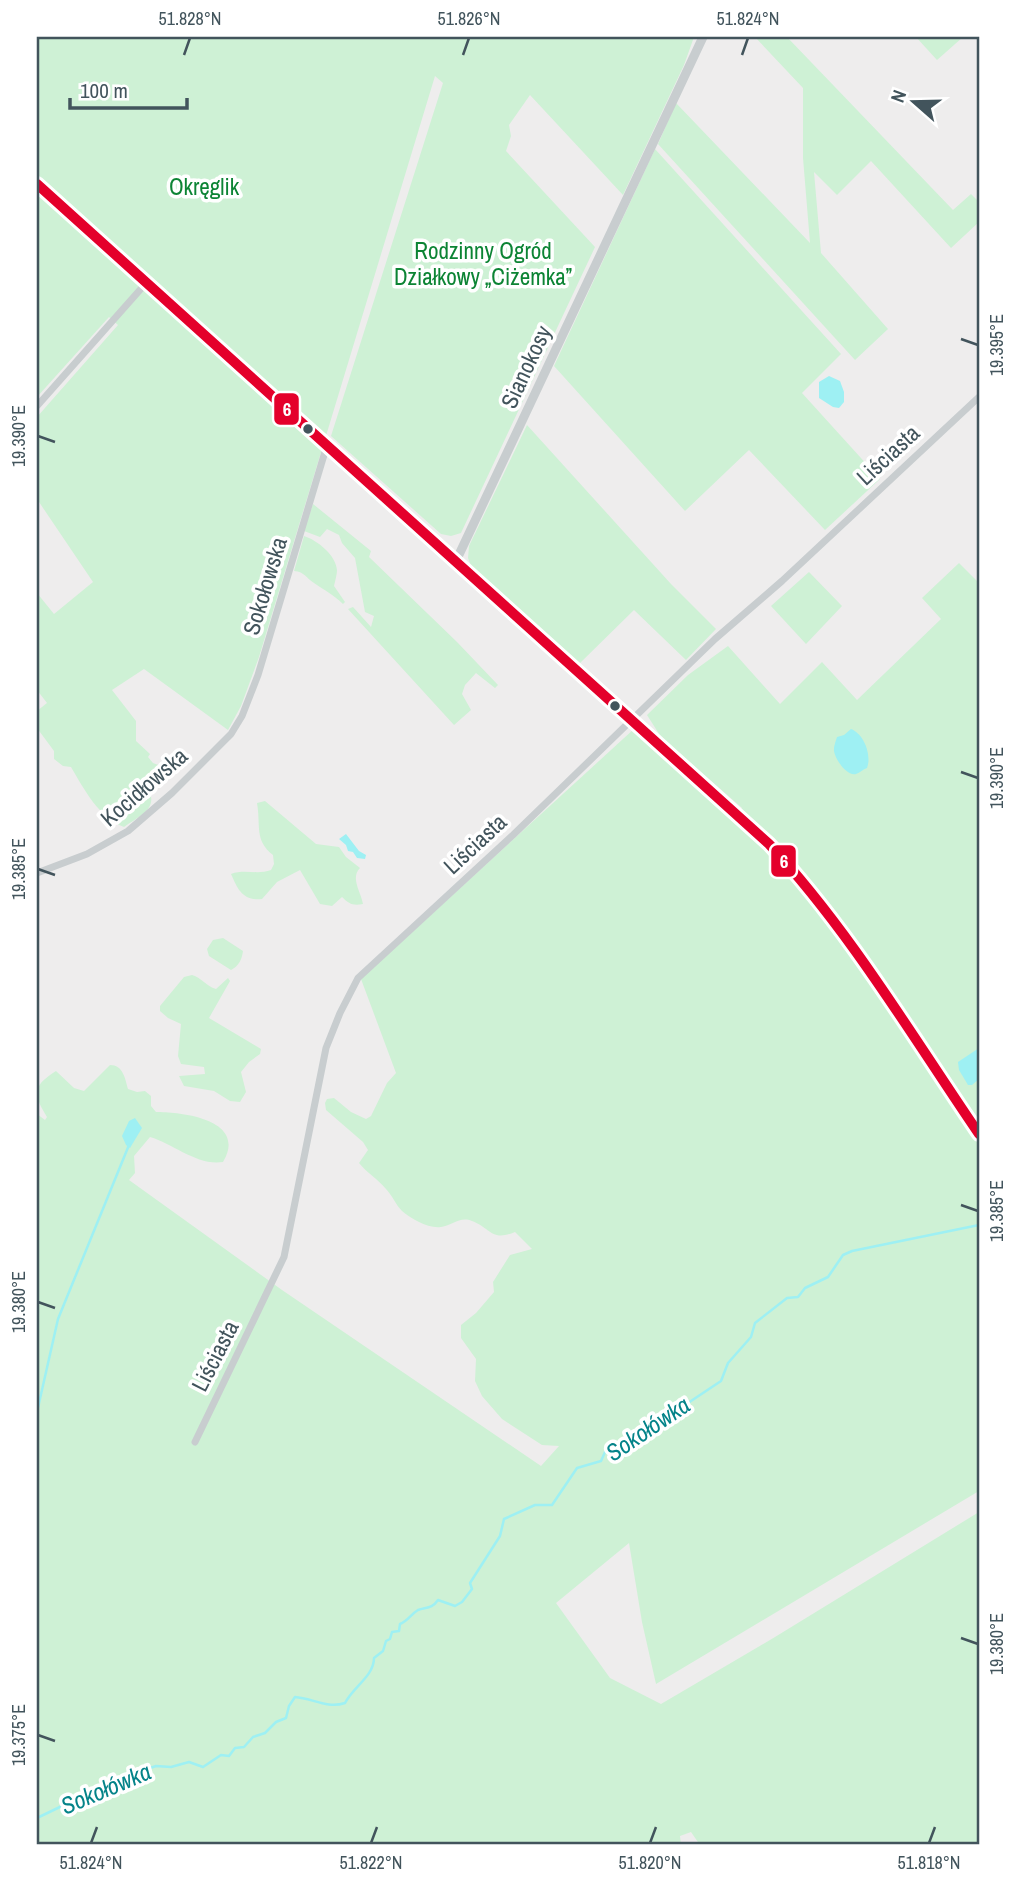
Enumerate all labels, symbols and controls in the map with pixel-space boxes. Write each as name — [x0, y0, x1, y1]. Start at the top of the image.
text: 51.828°N — [159, 6, 222, 31]
text: 51.826°N — [438, 6, 501, 31]
text: 51.824°N — [717, 6, 780, 31]
scale bar — [70, 66, 187, 110]
north arrow — [880, 66, 950, 136]
text: 100 m — [80, 76, 128, 105]
text: N — [884, 86, 912, 106]
park label: Okręglik — [169, 171, 240, 202]
park label: Rodzinny Ogród Działkowy „Ciżemka” — [394, 235, 572, 292]
text: 19.395°E — [984, 314, 1009, 376]
street label: Sianokosy — [493, 320, 558, 413]
line badge: 6 — [273, 392, 300, 426]
text: 6 — [283, 396, 292, 422]
text: 19.390°E — [6, 405, 31, 467]
street label: Liściasta — [849, 417, 926, 492]
unlabelled marker — [301, 422, 315, 436]
street label: Sokołowska — [235, 533, 294, 639]
unlabelled marker — [608, 699, 622, 713]
street label: Kocidłowska — [94, 740, 194, 833]
text: 19.390°E — [984, 747, 1009, 809]
street label: Liściasta — [436, 806, 513, 881]
text: 19.385°E — [6, 838, 31, 900]
line badge: 6 — [770, 844, 797, 878]
text: 6 — [780, 848, 789, 874]
text: 19.385°E — [984, 1180, 1009, 1242]
text: 19.380°E — [6, 1271, 31, 1333]
street label: Liściasta — [184, 1315, 246, 1396]
water label: Sokołówka — [599, 1388, 696, 1468]
text: 19.380°E — [984, 1613, 1009, 1675]
text: 19.375°E — [6, 1704, 31, 1766]
water label: Sokołówka — [56, 1755, 156, 1821]
text: 51.824°N — [60, 1850, 123, 1875]
text: 51.822°N — [340, 1850, 403, 1875]
text: 51.820°N — [619, 1850, 682, 1875]
text: 51.818°N — [898, 1850, 961, 1875]

